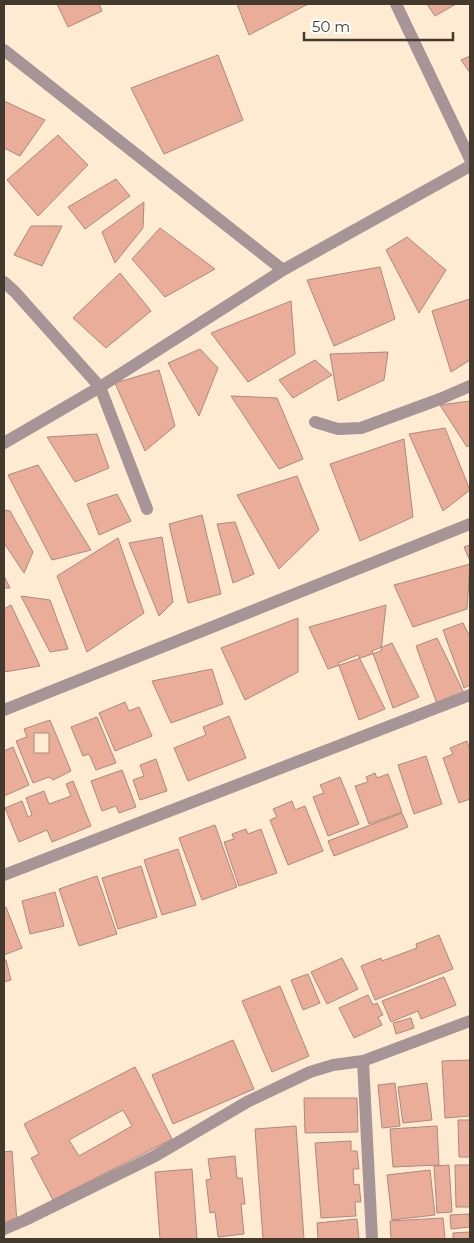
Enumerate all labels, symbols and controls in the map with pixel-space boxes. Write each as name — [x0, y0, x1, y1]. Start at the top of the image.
scale bar — [304, 10, 453, 42]
text: 50 m — [312, 17, 350, 36]

